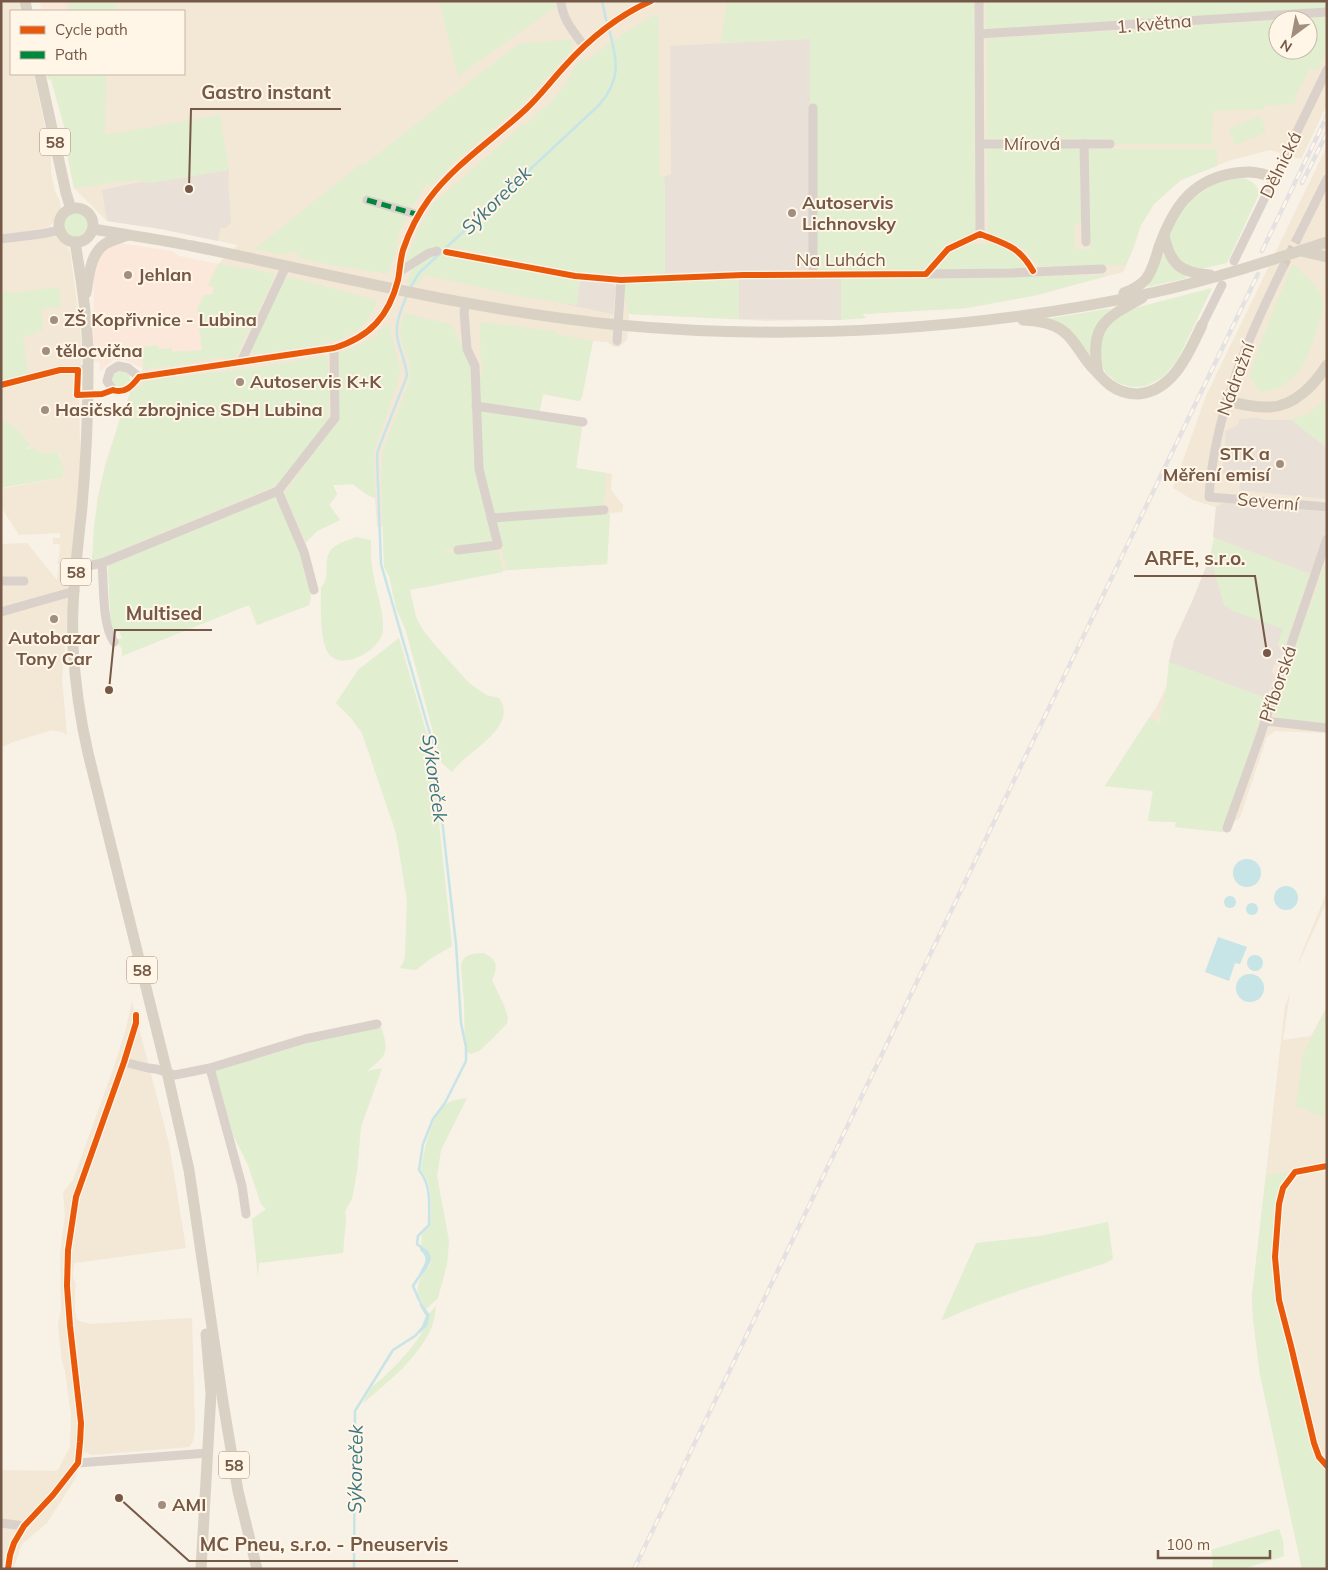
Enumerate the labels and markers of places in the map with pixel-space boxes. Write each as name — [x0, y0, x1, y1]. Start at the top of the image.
callout: Gastro instant — [191, 75, 341, 109]
place label: Autoservis Lichnovsky — [802, 191, 896, 235]
marker: Autoservis Lichnovsky — [786, 207, 798, 219]
place label: Jehlan — [138, 263, 192, 286]
marker: Jehlan — [122, 269, 134, 281]
place label: ZŠ Kopřivnice - Lubina — [64, 308, 257, 331]
marker: ZŠ Kopřivnice - Lubina — [48, 314, 60, 326]
place label: tělocvična — [56, 339, 143, 362]
marker: tělocvična — [40, 345, 52, 357]
place label: Autoservis K+K — [250, 370, 382, 393]
marker: Autoservis K+K — [234, 376, 246, 388]
place label: Hasičská zbrojnice SDH Lubina — [55, 398, 323, 421]
marker: Hasičská zbrojnice SDH Lubina — [39, 404, 51, 416]
place label: STK a Měření emisí — [1163, 442, 1271, 486]
marker: STK a Měření emisí — [1274, 458, 1286, 470]
callout: ARFE, s.r.o. — [1134, 542, 1255, 576]
callout: Multised — [115, 596, 212, 630]
marker: Autobazar Tony Car — [48, 613, 60, 625]
place label: Autobazar Tony Car — [8, 626, 101, 670]
place label: AMI — [172, 1493, 206, 1516]
marker: AMI — [156, 1499, 168, 1511]
callout: MC Pneu, s.r.o. - Pneuservis — [189, 1527, 458, 1561]

